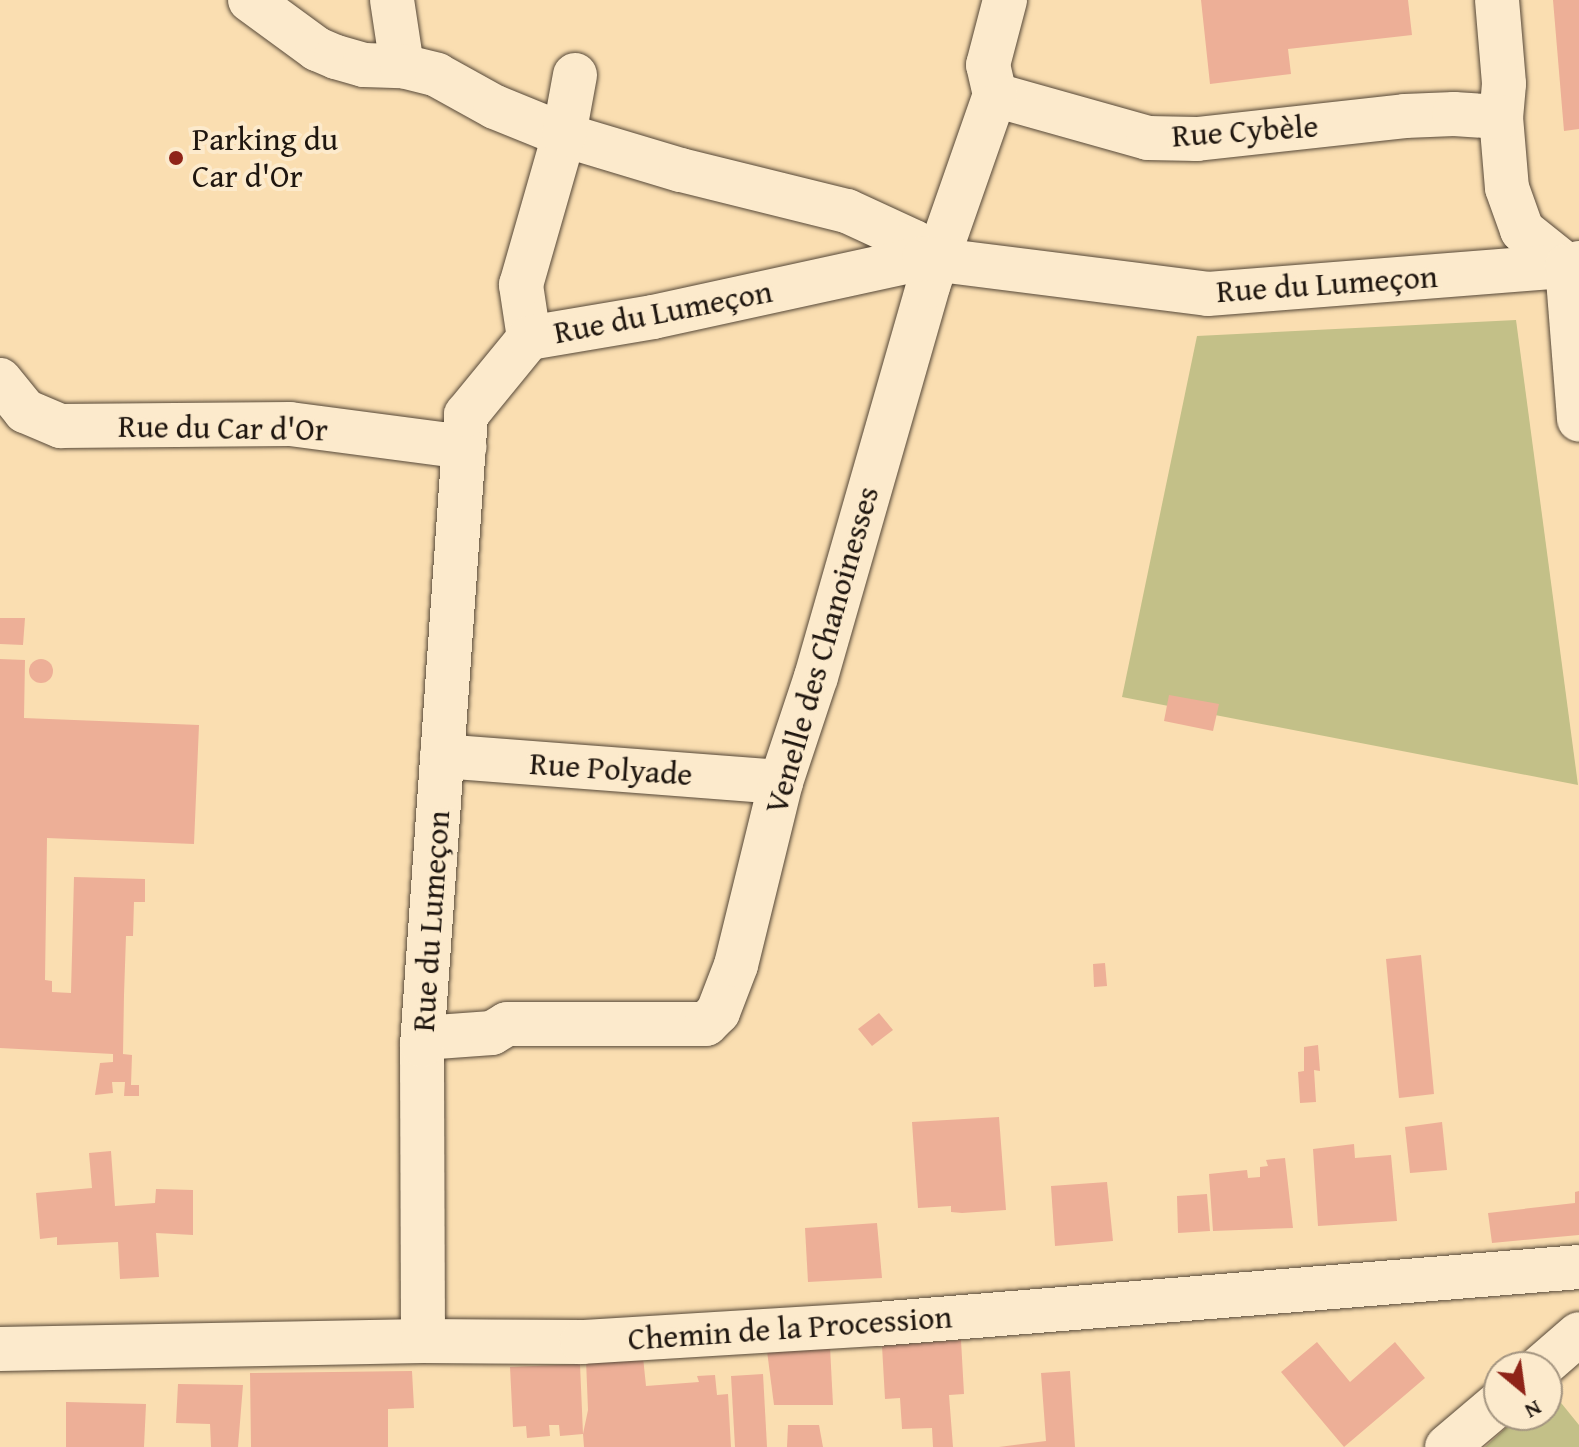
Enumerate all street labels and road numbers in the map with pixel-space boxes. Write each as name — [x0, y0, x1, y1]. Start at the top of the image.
street label: Rue Cybèle — [1170, 107, 1320, 155]
street label: Rue du Lumeçon — [1215, 257, 1439, 311]
street label: Rue du Lumeçon — [550, 272, 776, 352]
street label: Rue du Car d'Or — [118, 407, 328, 449]
street label: Venelle des Chanoinesses — [757, 482, 887, 818]
street label: Rue Polyade — [528, 744, 694, 794]
street label: Rue du Lumeçon — [404, 809, 458, 1033]
street label: Chemin de la Procession — [627, 1298, 953, 1358]

